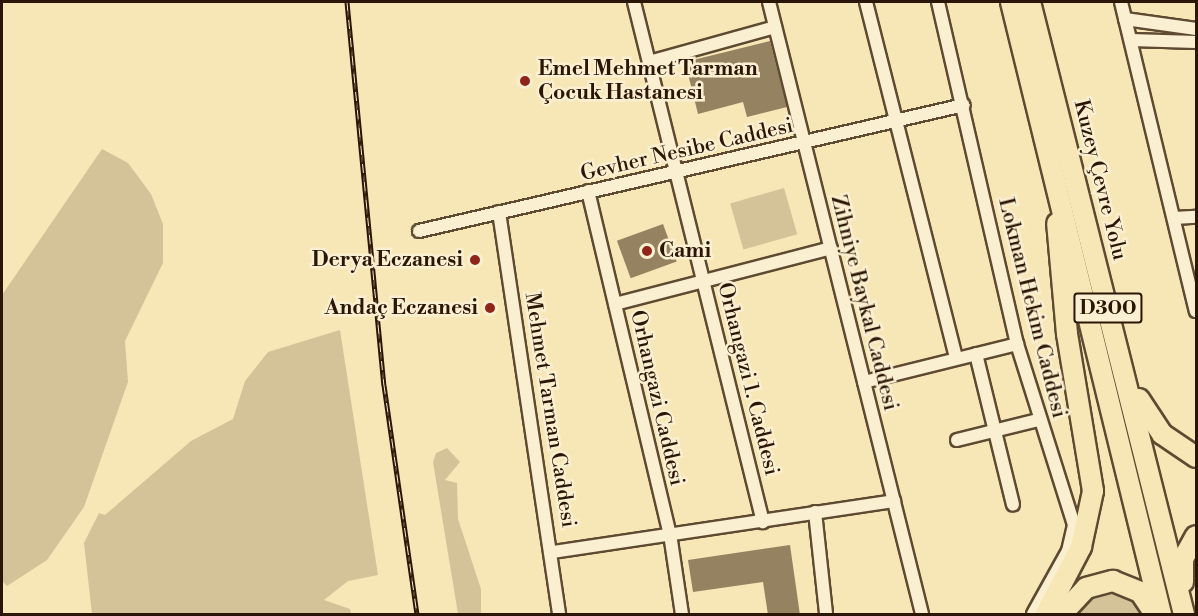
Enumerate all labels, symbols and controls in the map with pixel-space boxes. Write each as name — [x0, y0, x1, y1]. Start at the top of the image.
place label: Emel Mehmet Tarman Çocuk Hastanesi — [538, 56, 758, 106]
marker: Emel Mehmet Tarman Çocuk Hastanesi — [516, 72, 534, 90]
street label: Kuzey Çevre Yolu — [1068, 97, 1132, 263]
street label: Gevher Nesibe Caddesi — [578, 113, 796, 187]
street label: Zihniye Baykal Caddesi — [825, 193, 903, 413]
street label: Lokman Hekim Caddesi — [992, 195, 1072, 421]
place label: Cami — [659, 238, 711, 264]
marker: Cami — [640, 244, 654, 258]
place label: Derya Eczanesi — [312, 247, 463, 273]
marker: Derya Eczanesi — [468, 253, 482, 267]
street label: Orhangazi 1. Caddesi — [712, 280, 784, 478]
street label: Mehmet Tarman Caddesi — [519, 291, 581, 529]
road number: D300 — [1072, 291, 1144, 325]
place label: Andaç Eczanesi — [324, 295, 478, 321]
marker: Andaç Eczanesi — [483, 301, 497, 315]
street label: Orhangazi Caddesi — [625, 308, 689, 488]

